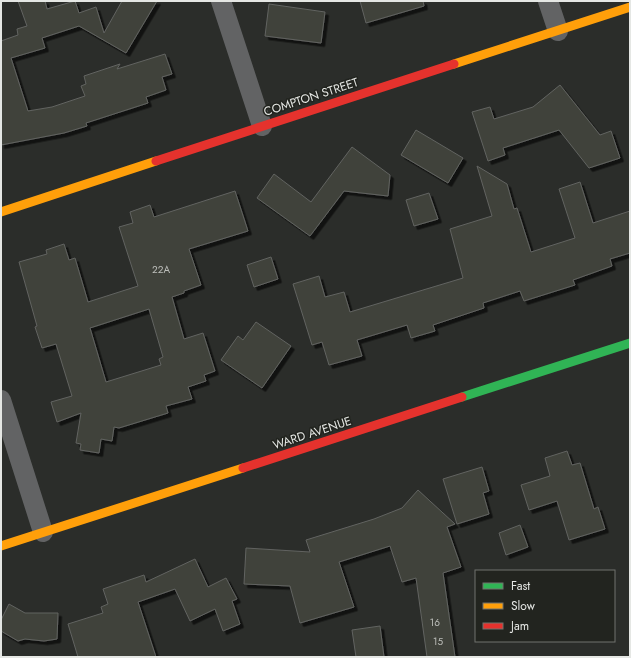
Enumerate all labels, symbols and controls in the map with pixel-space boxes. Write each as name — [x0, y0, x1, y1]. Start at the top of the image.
street label: COMPTON STREET — [261, 73, 361, 121]
house number: 22A — [152, 262, 170, 277]
street label: WARD AVENUE — [270, 412, 354, 454]
legend — [475, 570, 615, 642]
text: Fast — [511, 577, 530, 595]
text: Slow — [511, 597, 536, 615]
house number: 16 — [430, 615, 440, 630]
text: Jam — [509, 617, 529, 635]
house number: 15 — [433, 634, 443, 649]

